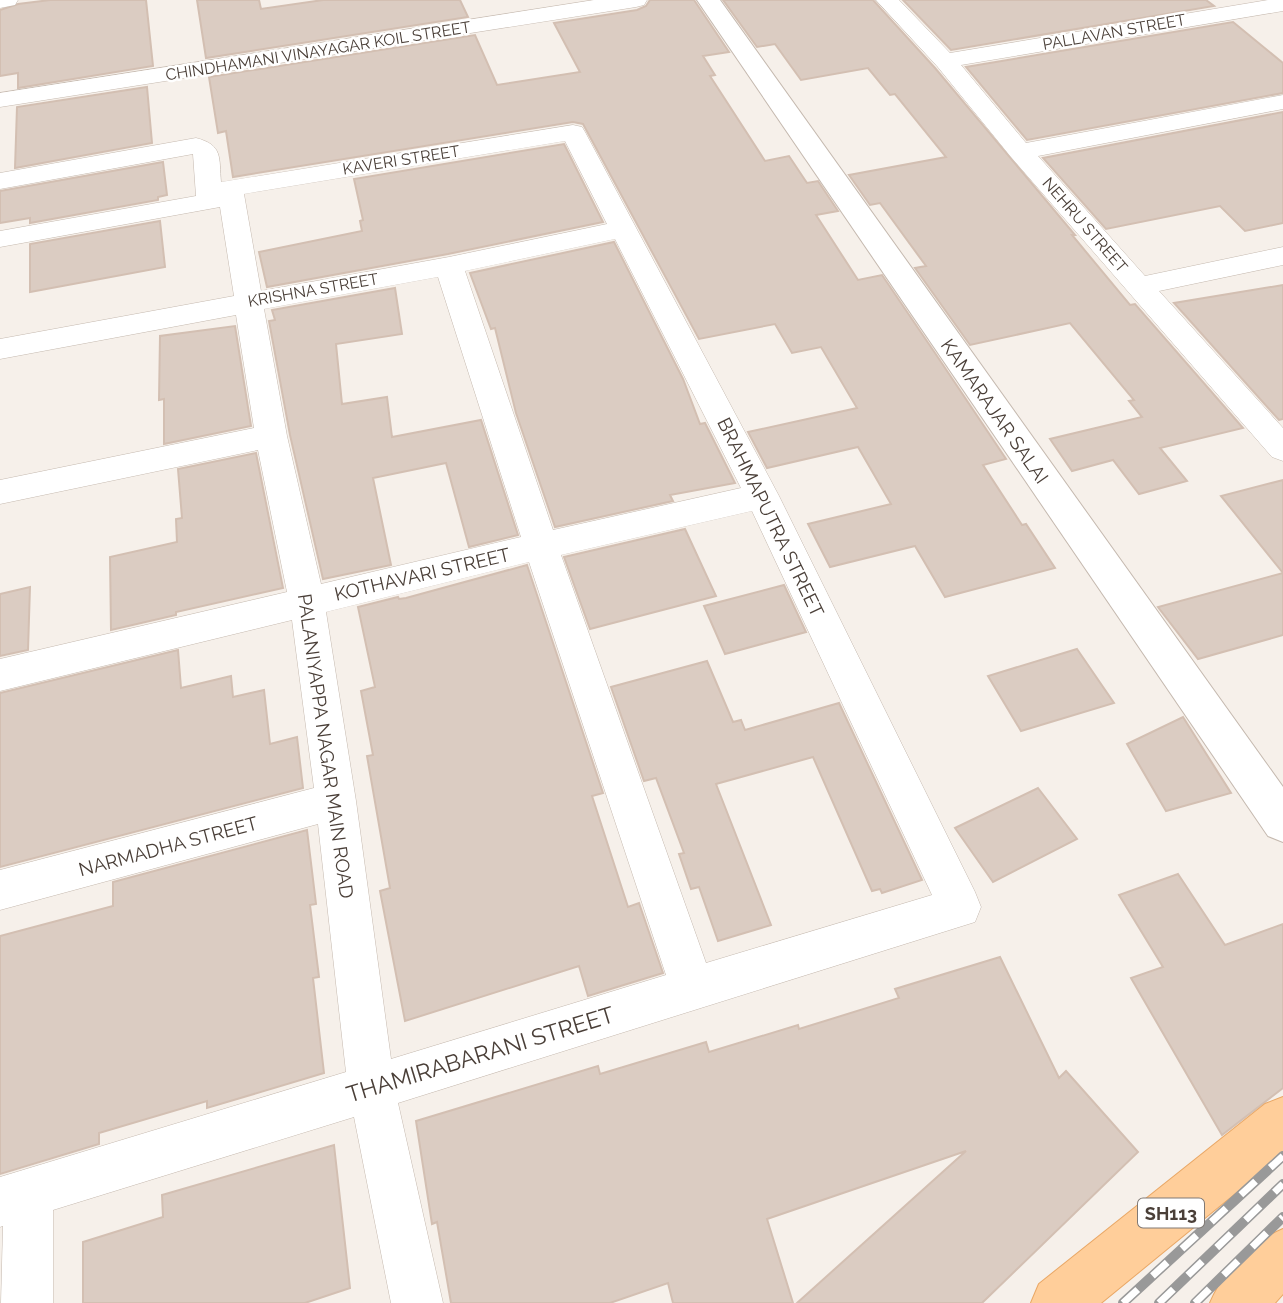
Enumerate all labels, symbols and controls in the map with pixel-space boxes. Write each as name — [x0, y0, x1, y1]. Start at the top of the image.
street label: PALLAVAN STREET — [1041, 10, 1187, 54]
street label: CHINDHAMANI VINAYAGAR KOIL STREET — [164, 17, 472, 85]
street label: KAVERI STREET — [341, 141, 461, 179]
street label: NEHRU STREET — [1039, 174, 1132, 277]
street label: KRISHNA STREET — [246, 269, 380, 311]
street label: KAMARAJAR SALAI — [937, 334, 1053, 488]
street label: BRAHMAPUTRA STREET — [713, 414, 829, 621]
street label: KOTHAVARI STREET — [332, 543, 512, 605]
street label: PALANIYAPPA NAGAR MAIN ROAD — [294, 592, 358, 900]
street label: NARMADHA STREET — [76, 811, 260, 880]
street label: THAMIRABARANI STREET — [343, 1000, 617, 1108]
road number: SH113 — [1138, 1198, 1204, 1228]

